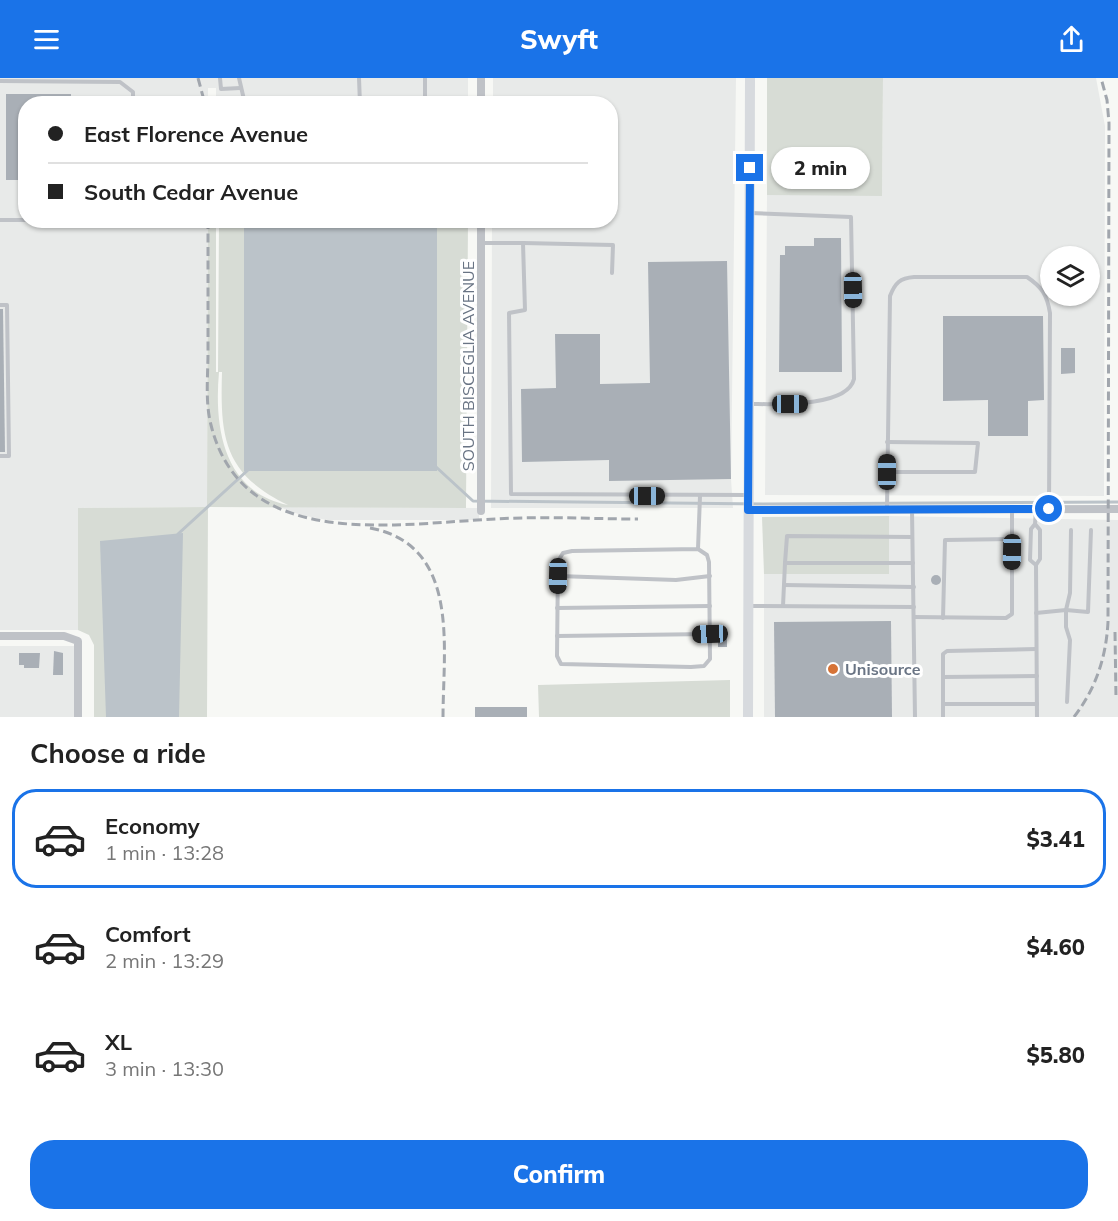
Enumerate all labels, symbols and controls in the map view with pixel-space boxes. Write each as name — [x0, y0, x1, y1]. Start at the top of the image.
text: Swyft — [520, 22, 598, 56]
icon: menu — [30, 23, 63, 56]
icon: share — [1055, 23, 1088, 56]
text: East Florence Avenue — [84, 120, 308, 148]
callout: 2 min — [771, 147, 870, 189]
route end — [736, 154, 763, 181]
text: 2 min — [794, 155, 847, 180]
text: South Cedar Avenue — [84, 178, 298, 206]
map controls — [1040, 246, 1100, 306]
button: layers — [1040, 246, 1100, 306]
street label: SOUTH BISCEGLIA AVENUE — [458, 261, 478, 471]
car — [844, 272, 862, 308]
car — [772, 395, 808, 413]
car — [878, 454, 896, 490]
car — [629, 487, 665, 505]
route start — [1035, 495, 1062, 522]
car — [1003, 534, 1021, 570]
car — [549, 558, 567, 594]
car — [692, 624, 728, 644]
place label: Unisource — [845, 659, 921, 679]
marker: Unisource — [826, 662, 840, 676]
text: Choose a ride — [30, 736, 206, 770]
icon: car — [33, 812, 87, 866]
text: Economy — [105, 812, 200, 840]
text: $3.41 — [1026, 825, 1085, 853]
text: 1 min · 13:28 — [105, 840, 224, 865]
icon: car — [33, 920, 87, 974]
text: Comfort — [105, 920, 191, 948]
text: $4.60 — [1026, 933, 1085, 961]
text: 2 min · 13:29 — [105, 948, 224, 973]
icon: car — [33, 1028, 87, 1082]
text: XL — [105, 1028, 132, 1056]
text: $5.80 — [1026, 1041, 1085, 1069]
text: 3 min · 13:30 — [105, 1056, 224, 1081]
button: Confirm — [30, 1140, 1088, 1209]

